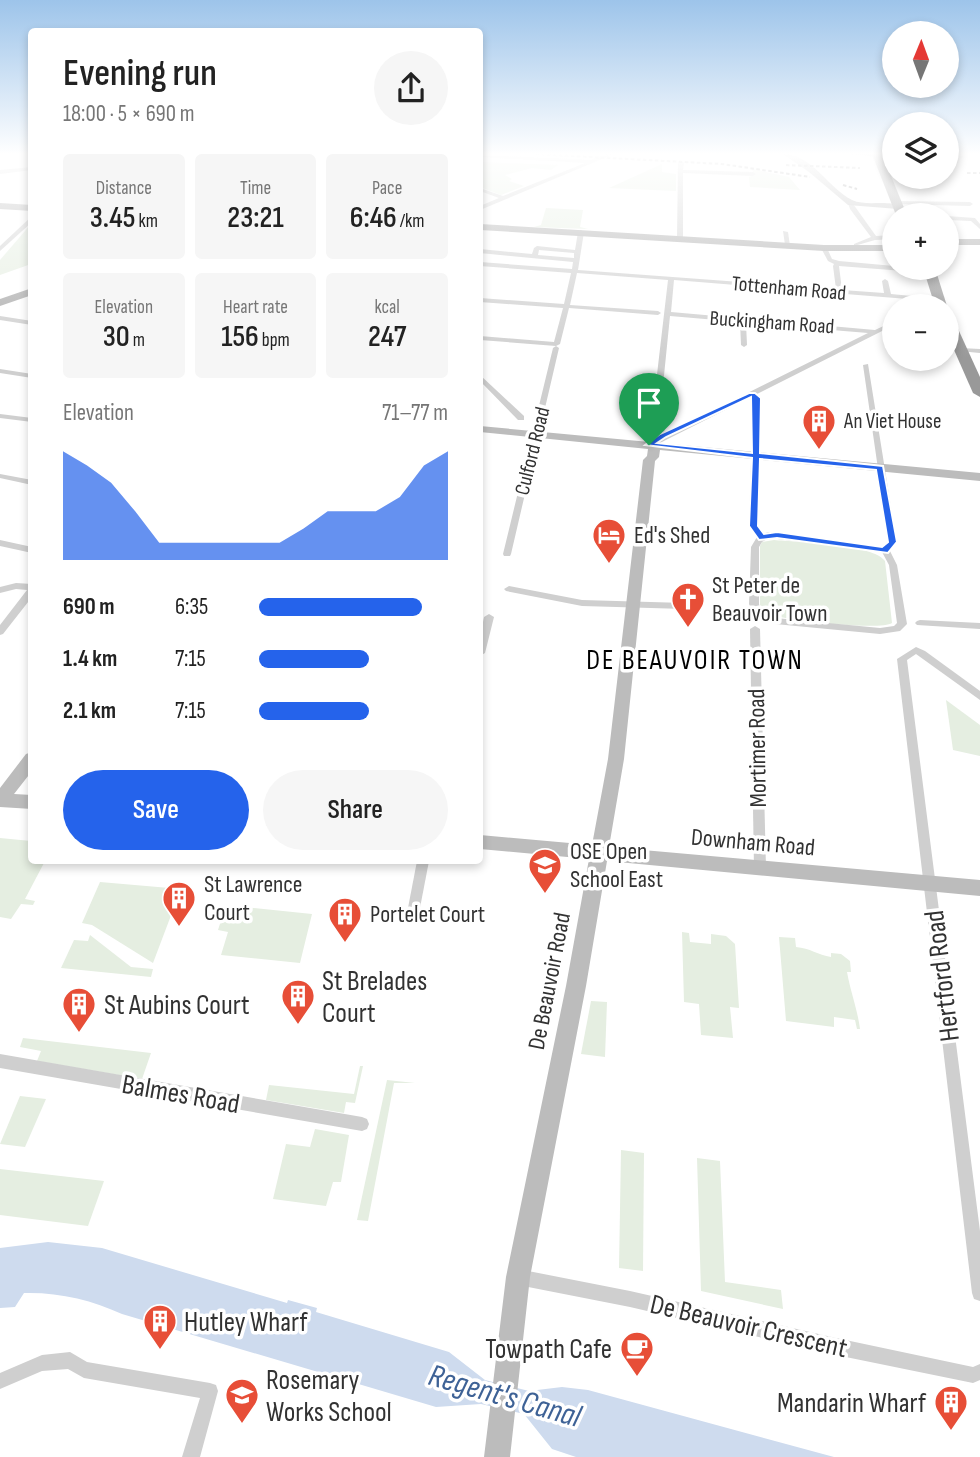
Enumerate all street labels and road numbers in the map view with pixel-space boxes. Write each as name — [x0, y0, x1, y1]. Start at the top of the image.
street label: Tottenham Road — [731, 271, 847, 306]
street label: Buckingham Road — [709, 306, 835, 339]
street label: Culford Road — [509, 404, 555, 498]
street label: Mortimer Road — [742, 688, 773, 808]
street label: Downham Road — [690, 823, 816, 862]
street label: Hertford Road — [918, 908, 967, 1043]
street label: De Beauvoir Road — [522, 910, 577, 1052]
street label: Balmes Road — [119, 1068, 242, 1121]
street label: De Beauvoir Crescent — [647, 1288, 850, 1365]

